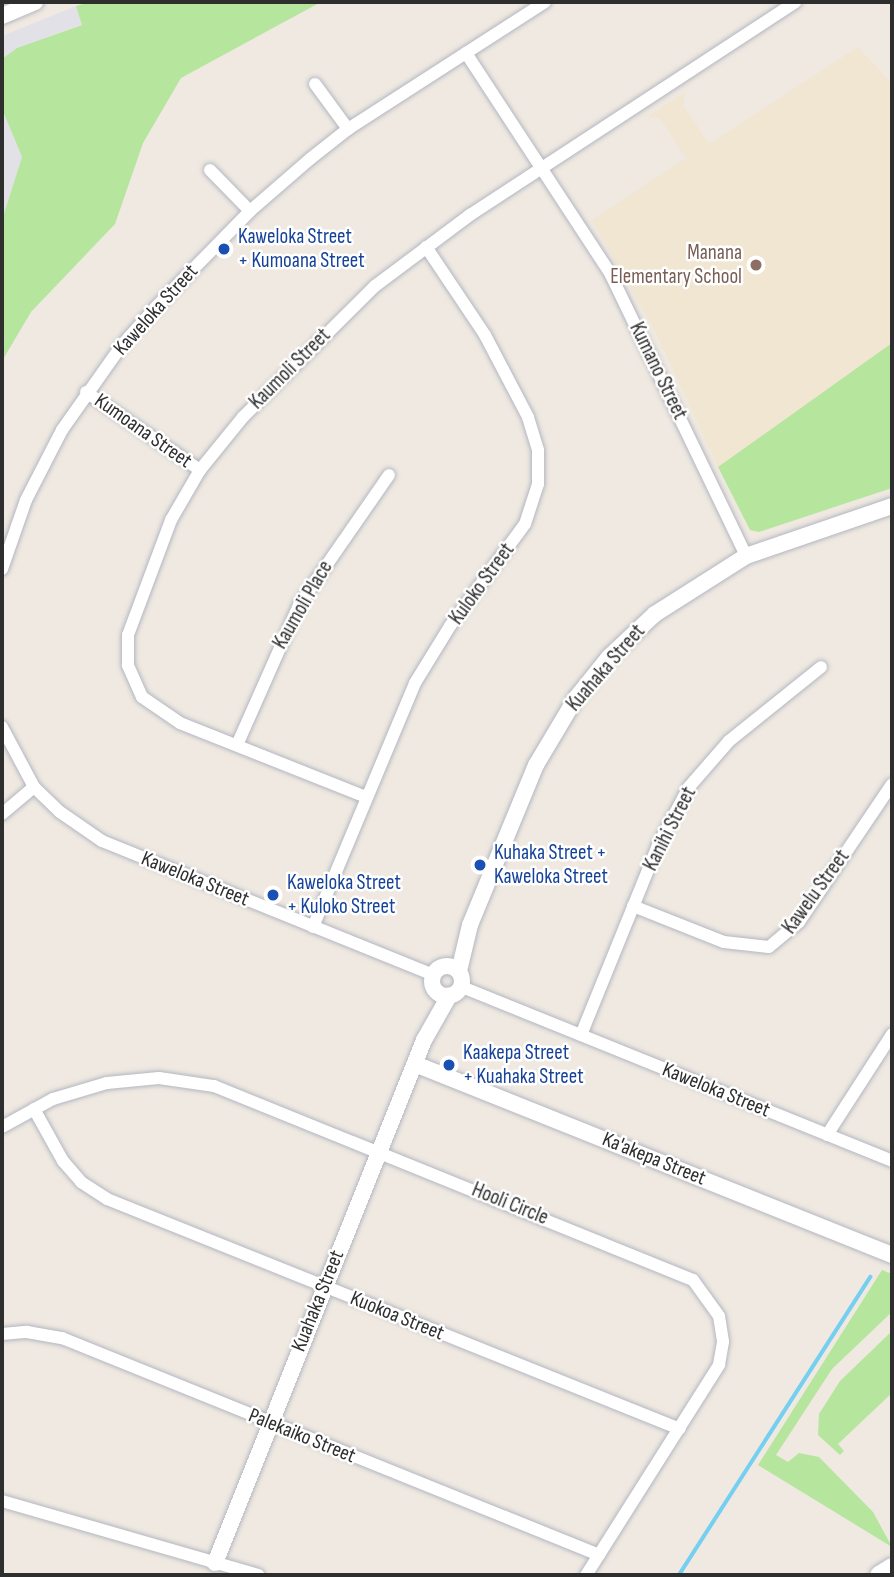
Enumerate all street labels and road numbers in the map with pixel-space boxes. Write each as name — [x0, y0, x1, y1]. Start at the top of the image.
street label: Kaweloka Street — [109, 259, 203, 361]
street label: Kumano Street — [624, 318, 692, 424]
street label: Kaumoli Street — [244, 323, 336, 415]
street label: Kumoana Street — [89, 388, 197, 474]
street label: Kuloko Street — [444, 538, 520, 630]
street label: Kaumoli Place — [268, 556, 338, 654]
street label: Kuahaka Street — [561, 619, 651, 717]
street label: Kanihi Street — [638, 783, 702, 875]
street label: Kawelu Street — [777, 845, 855, 939]
street label: Kaweloka Street — [137, 846, 253, 912]
street label: Kaweloka Street — [658, 1057, 774, 1123]
street label: Ka'akepa Street — [599, 1127, 709, 1191]
street label: Hooli Circle — [468, 1177, 552, 1231]
street label: Kuahaka Street — [286, 1247, 350, 1355]
street label: Kuokoa Street — [346, 1286, 448, 1346]
street label: Palekaiko Street — [245, 1403, 359, 1469]

